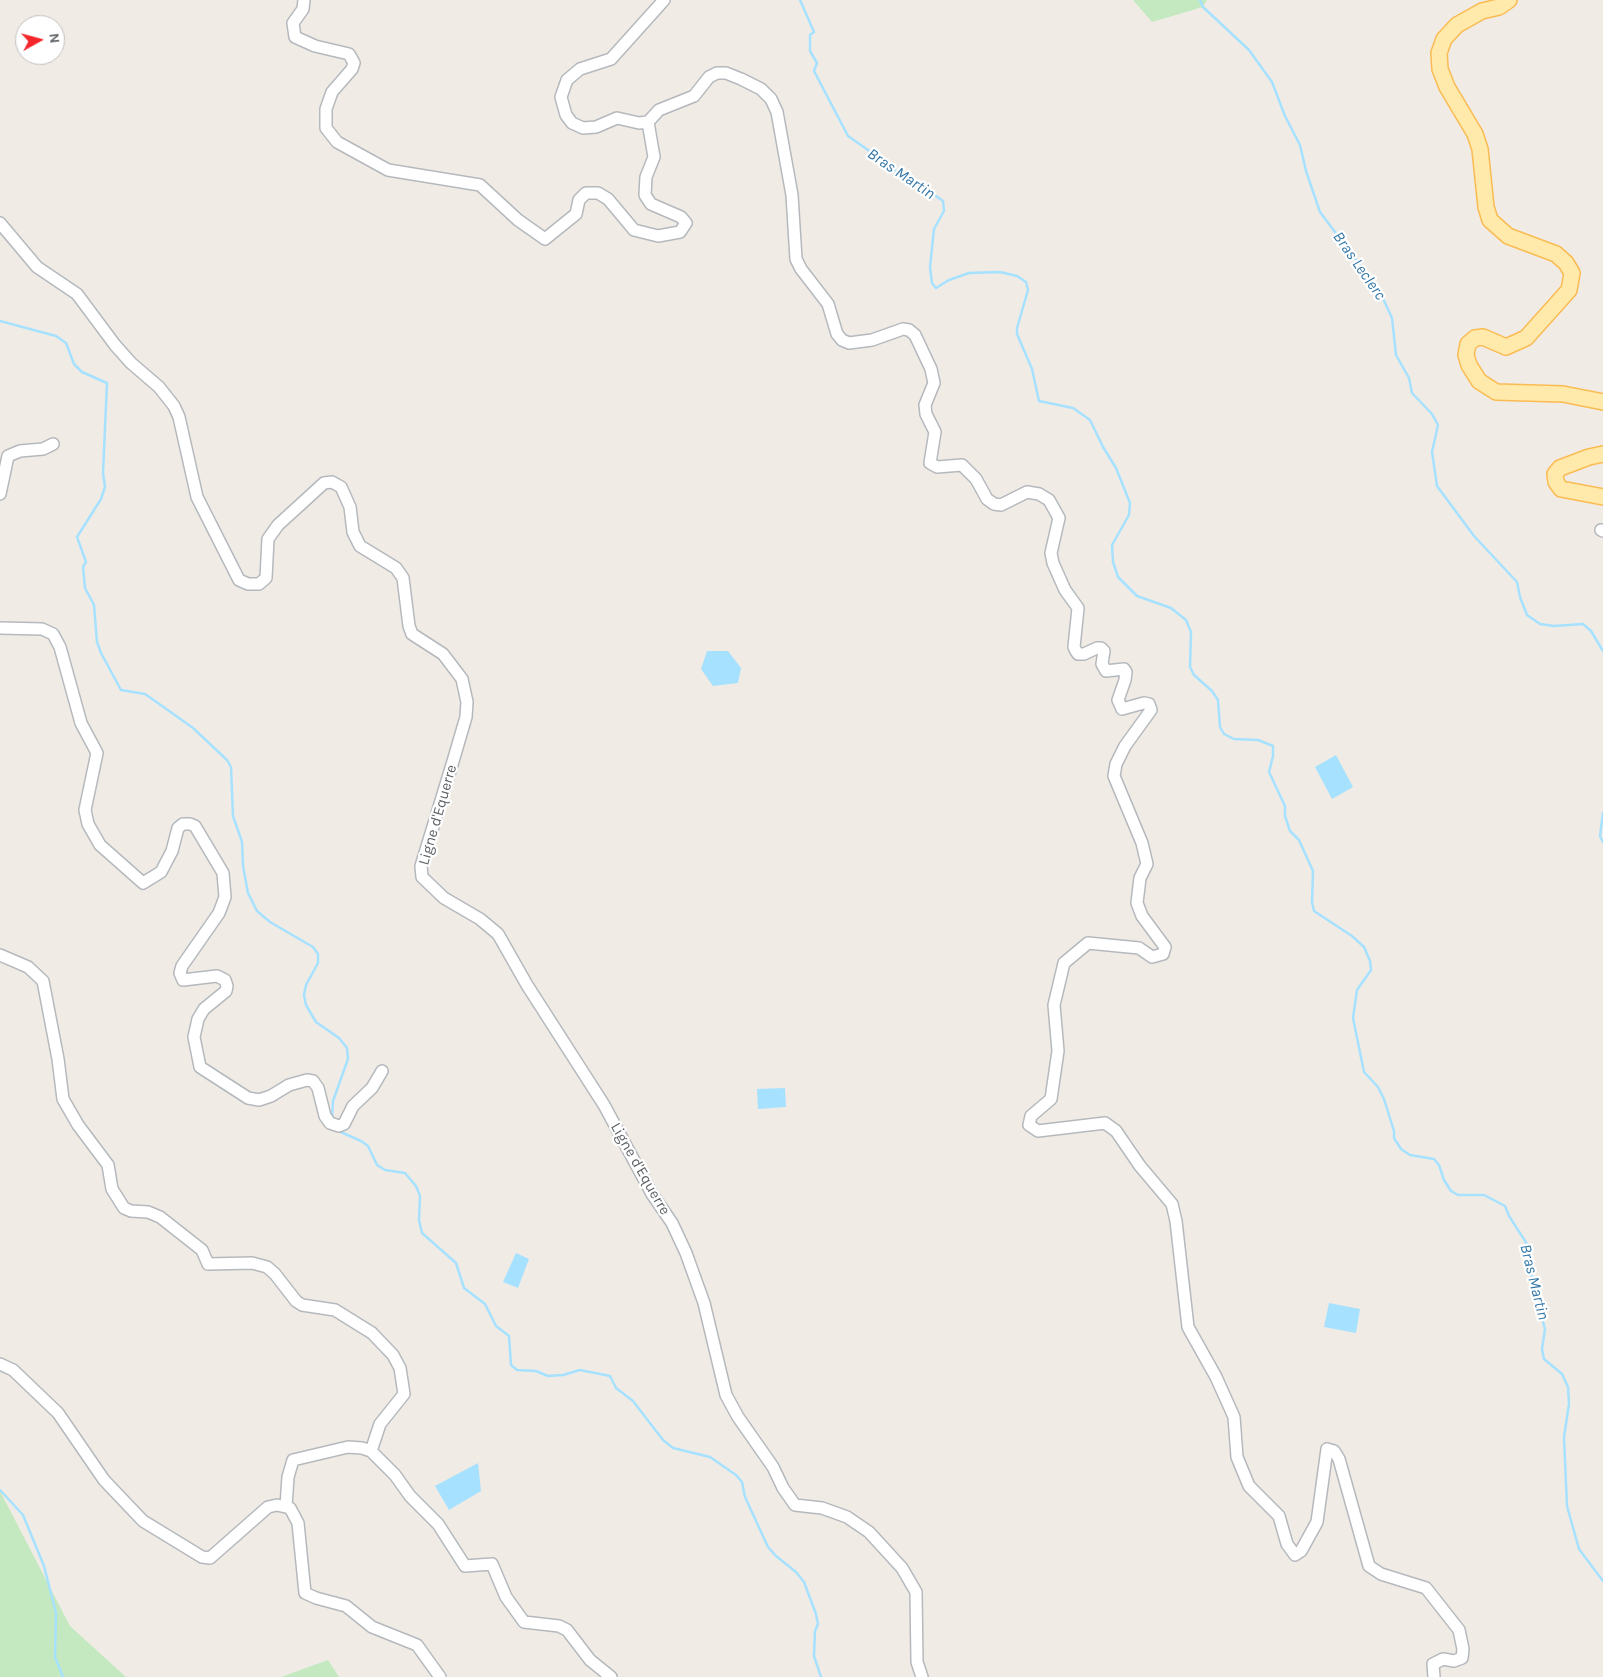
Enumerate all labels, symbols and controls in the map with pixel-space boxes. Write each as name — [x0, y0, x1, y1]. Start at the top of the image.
north arrow — [15, 15, 65, 65]
text: N — [45, 32, 63, 44]
water label: Bras Martin — [863, 144, 939, 204]
water label: Bras Leclerc — [1328, 228, 1390, 304]
street label: Ligne d'Equerre — [415, 763, 461, 867]
street label: Ligne d'Equerre — [606, 1120, 674, 1218]
water label: Bras Martin — [1515, 1242, 1553, 1322]

